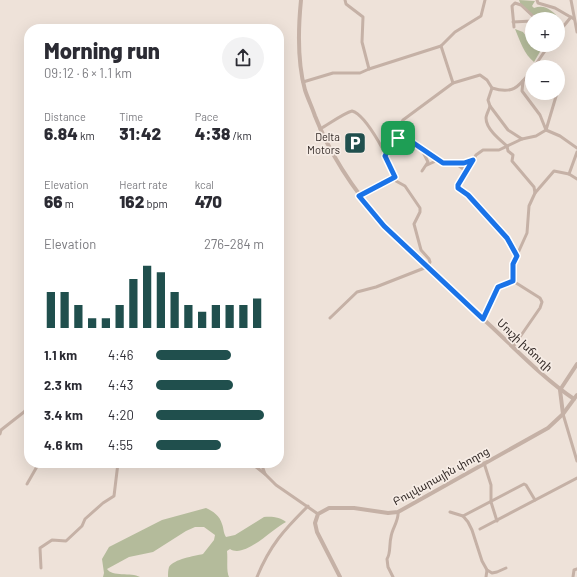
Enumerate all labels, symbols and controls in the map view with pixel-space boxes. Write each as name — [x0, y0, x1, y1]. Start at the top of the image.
map controls — [525, 12, 565, 100]
button: + — [525, 12, 565, 52]
text: Morning run — [44, 37, 160, 63]
button: share — [222, 37, 264, 79]
button: − — [525, 60, 565, 100]
text: 09:12 · 6 × 1.1 km — [44, 65, 132, 81]
text: Distance — [44, 110, 86, 123]
text: Time — [119, 110, 143, 123]
text: Pace — [195, 110, 218, 123]
pin — [381, 121, 415, 155]
text: 6.84 — [44, 123, 78, 143]
text: 31:42 — [119, 123, 161, 143]
text: 4:38 — [195, 123, 230, 143]
icon: arrive — [387, 127, 409, 149]
text: km — [78, 129, 95, 142]
text: /km — [230, 129, 251, 142]
place label: Delta Motors — [307, 130, 340, 156]
parking icon: Delta Motors — [342, 130, 368, 156]
text: Elevation — [44, 178, 88, 191]
text: Heart rate — [119, 178, 168, 191]
text: kcal — [195, 178, 214, 191]
text: 66 — [44, 191, 63, 211]
text: 162 — [119, 191, 144, 211]
text: 470 — [195, 191, 222, 211]
text: m — [63, 197, 74, 210]
text: bpm — [144, 197, 168, 210]
text: Elevation — [44, 236, 96, 252]
text: 276–284 m — [204, 236, 264, 252]
street label: Մուշի խճուղի — [494, 316, 556, 374]
text: 1.1 km — [44, 347, 77, 363]
text: 4:46 — [108, 347, 133, 363]
text: 2.3 km — [44, 377, 82, 393]
text: 4:43 — [108, 377, 133, 393]
text: 3.4 km — [44, 407, 83, 423]
text: 4:20 — [108, 407, 134, 423]
text: 4.6 km — [44, 437, 83, 453]
text: 4:55 — [108, 437, 133, 453]
street label: Բուլվարային փողոց — [390, 444, 492, 508]

